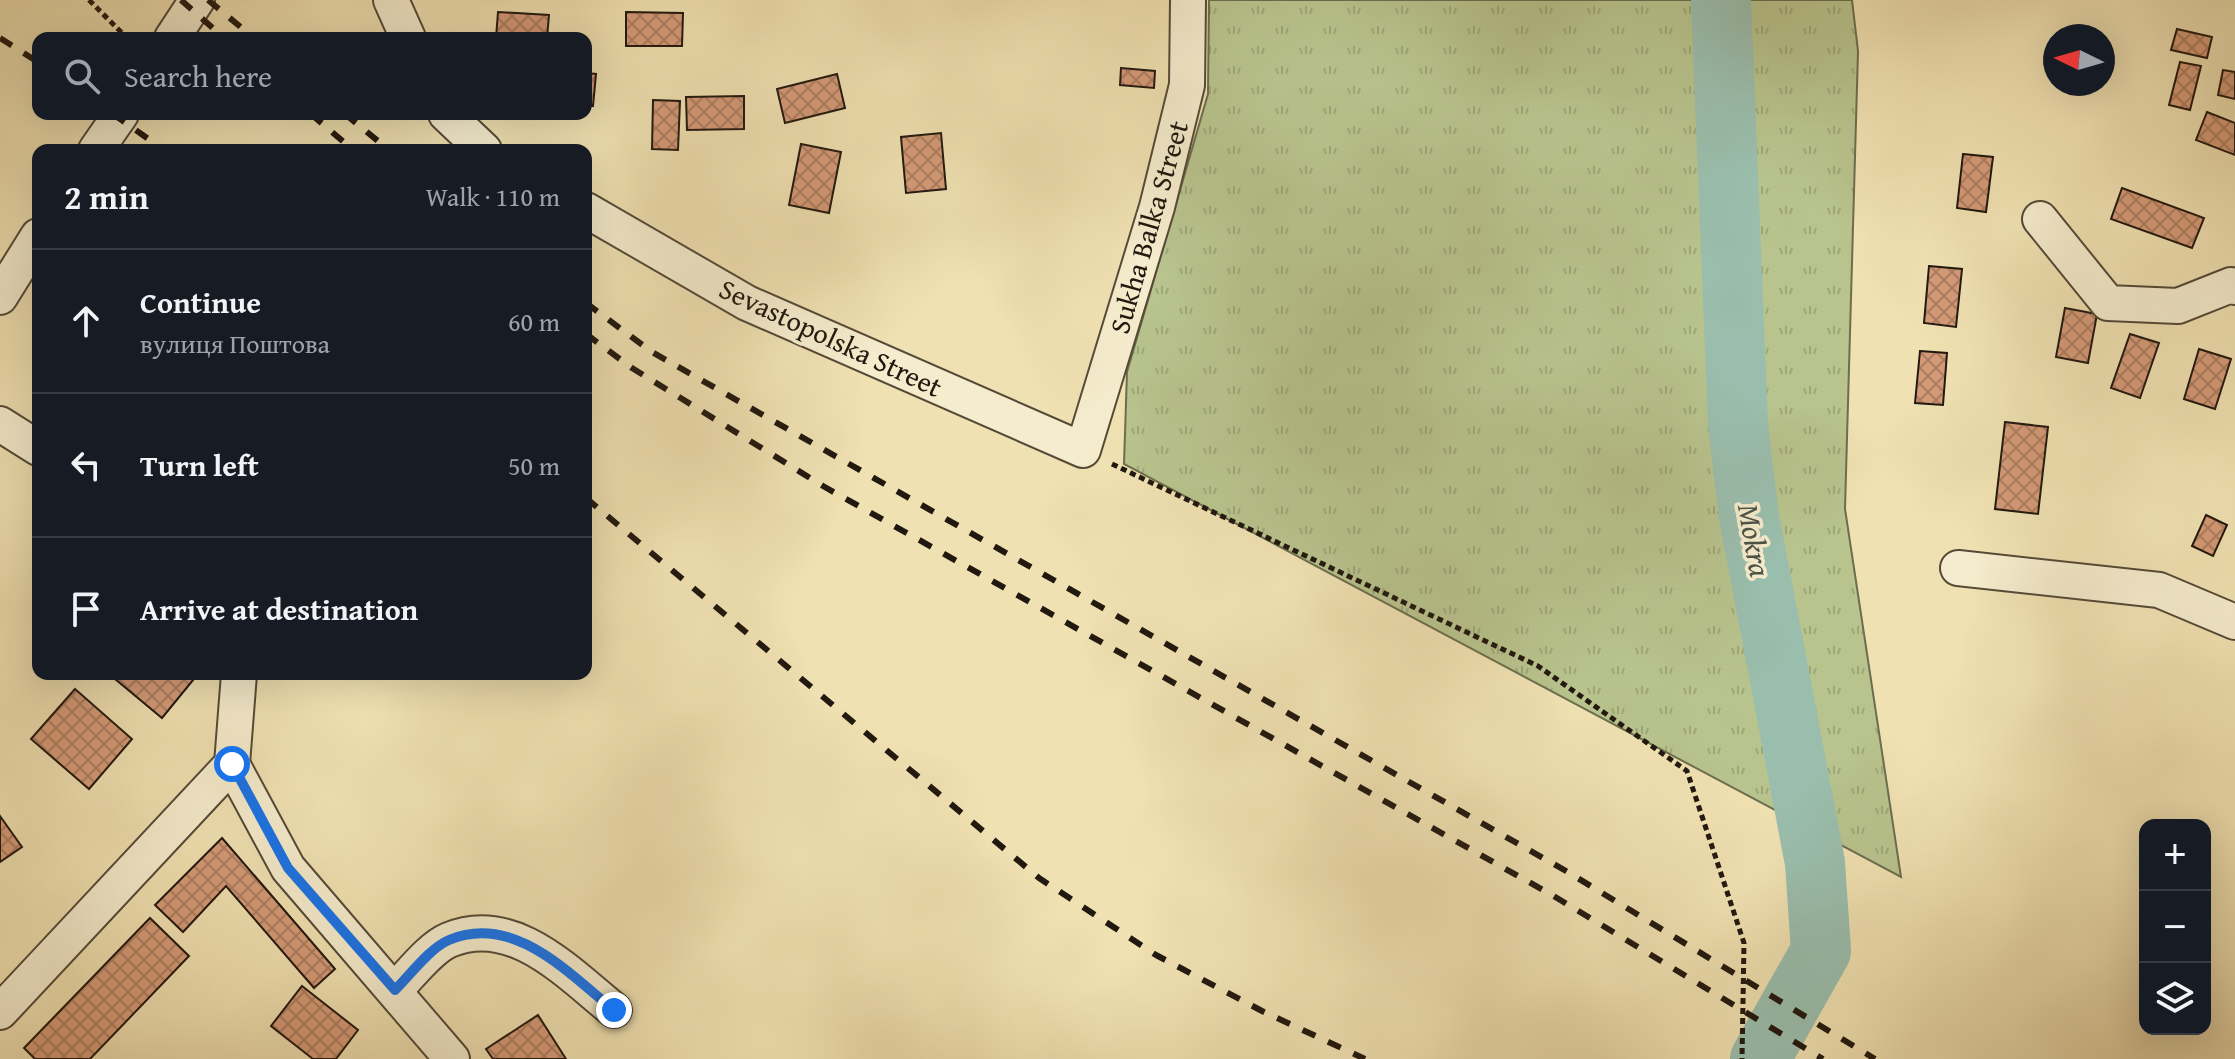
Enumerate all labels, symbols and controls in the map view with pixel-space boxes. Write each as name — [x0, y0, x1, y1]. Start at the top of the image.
north arrow — [2043, 24, 2115, 96]
search box — [32, 32, 592, 120]
icon: search — [60, 54, 104, 98]
text: Search here — [124, 54, 272, 98]
street label: Sukha Balka Street — [1098, 116, 1198, 338]
text: 2 min — [64, 172, 149, 221]
text: Walk · 110 m — [426, 177, 560, 216]
street label: Sevastopolska Street — [713, 267, 949, 407]
text: Continue — [140, 280, 261, 324]
icon: ahead — [64, 299, 108, 343]
text: 60 m — [508, 302, 560, 341]
text: вулиця Поштова — [140, 324, 330, 363]
icon: left — [64, 443, 108, 487]
text: Turn left — [140, 443, 259, 487]
text: 50 m — [508, 446, 560, 485]
water label: Mokra — [1727, 500, 1783, 580]
icon: arrive — [64, 587, 108, 631]
text: Arrive at destination — [140, 587, 418, 631]
route start — [214, 746, 250, 782]
map controls — [2139, 819, 2211, 1035]
button: + — [2139, 819, 2211, 891]
button: − — [2139, 891, 2211, 963]
button: layers — [2139, 963, 2211, 1035]
route end — [596, 992, 632, 1028]

